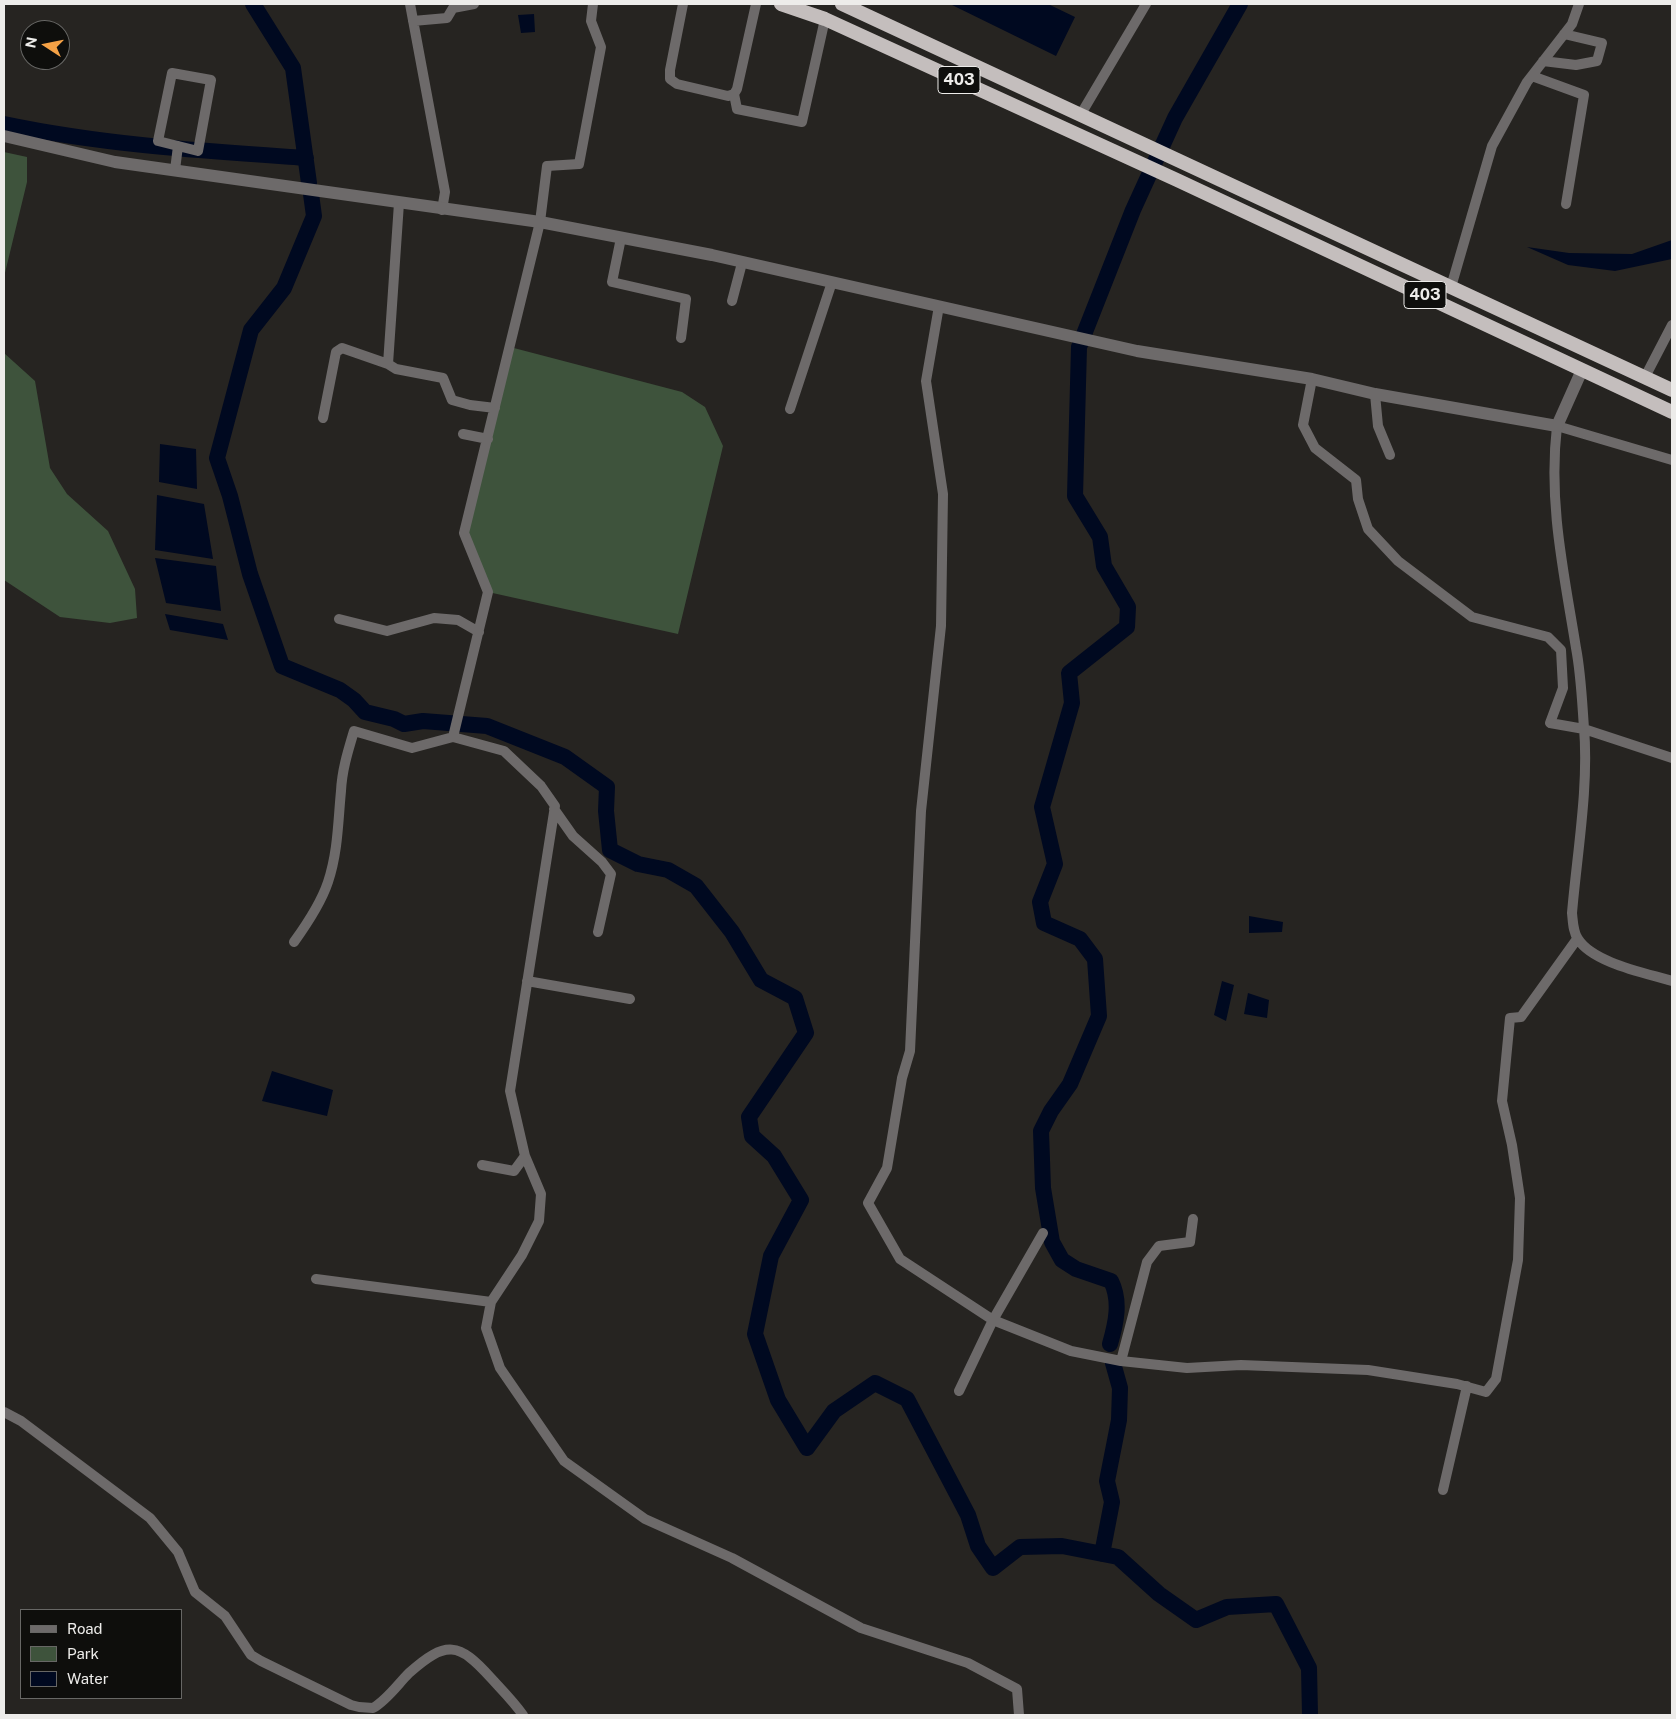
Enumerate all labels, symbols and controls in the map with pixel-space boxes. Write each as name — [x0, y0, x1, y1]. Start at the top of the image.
north arrow — [20, 20, 70, 70]
text: N — [22, 35, 40, 49]
road number: 403 — [938, 66, 980, 94]
road number: 403 — [1404, 282, 1446, 308]
legend — [20, 1609, 182, 1699]
text: Road — [67, 1620, 103, 1637]
text: Park — [67, 1645, 99, 1662]
text: Water — [67, 1670, 109, 1687]

